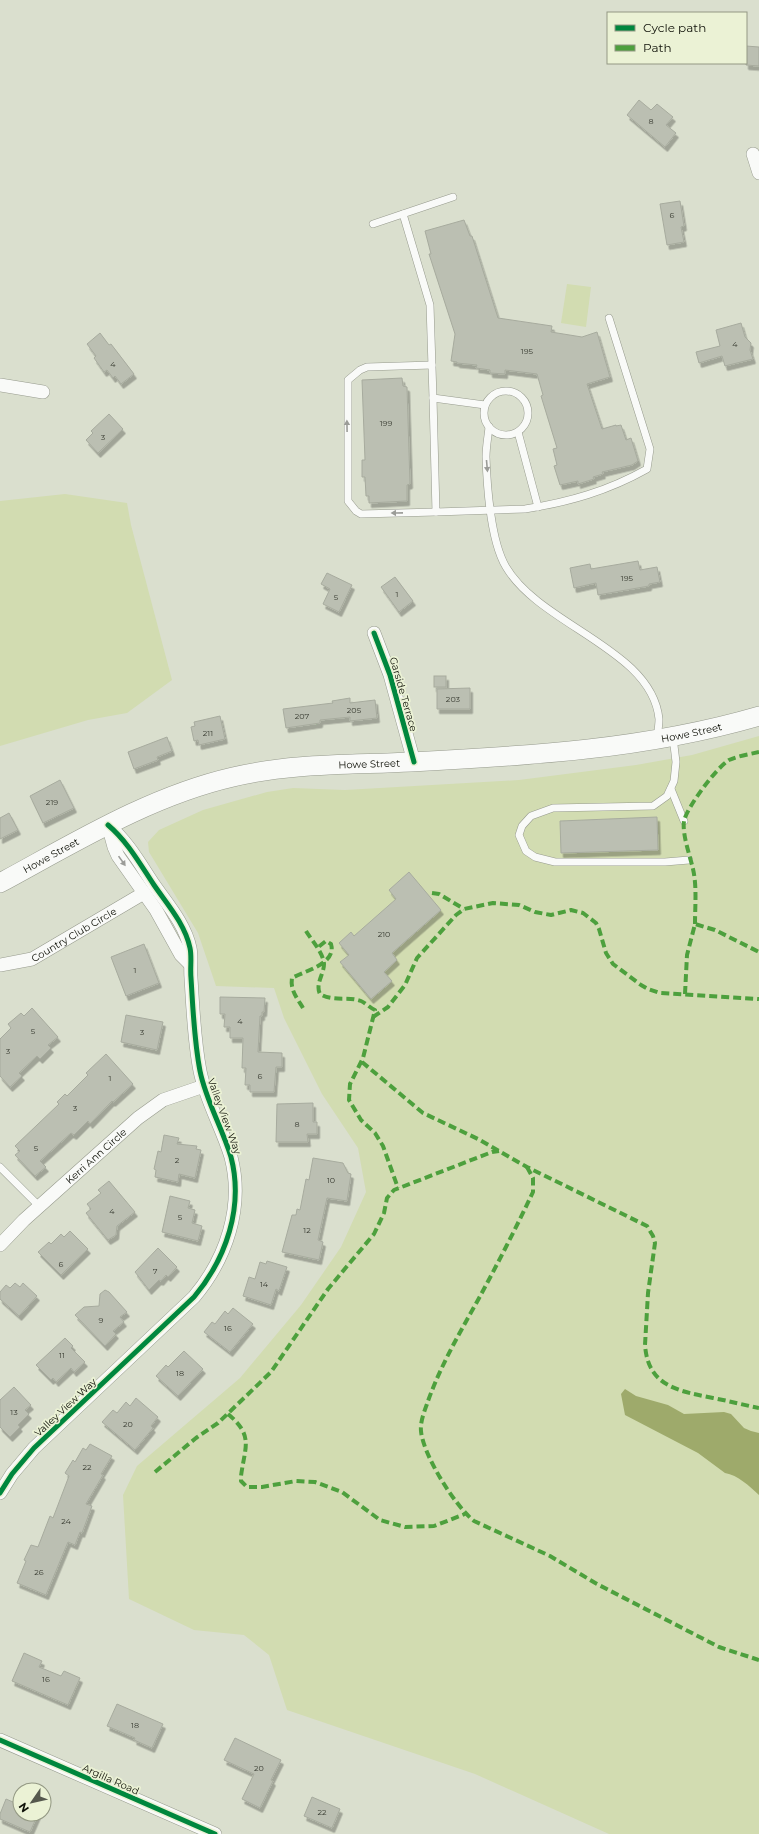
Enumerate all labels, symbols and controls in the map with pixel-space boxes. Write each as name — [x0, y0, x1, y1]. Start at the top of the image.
legend — [607, 12, 747, 64]
text: Cycle path — [643, 20, 706, 35]
text: Path — [643, 40, 672, 55]
house number: 8 — [648, 116, 654, 126]
house number: 6 — [670, 210, 675, 220]
house number: 4 — [732, 339, 738, 349]
house number: 195 — [521, 346, 534, 356]
house number: 4 — [110, 359, 116, 369]
house number: 199 — [380, 418, 392, 428]
one-way arrow — [344, 419, 350, 432]
house number: 3 — [101, 432, 106, 442]
one-way arrow — [483, 459, 490, 472]
one-way arrow — [390, 510, 403, 516]
house number: 195 — [621, 573, 634, 583]
house number: 1 — [396, 589, 398, 599]
house number: 5 — [334, 592, 339, 602]
street label: Garside Terrace — [387, 655, 420, 733]
house number: 203 — [446, 694, 461, 704]
house number: 205 — [347, 705, 362, 715]
house number: 207 — [295, 711, 310, 721]
street label: Howe Street — [660, 720, 723, 745]
house number: 211 — [203, 728, 213, 738]
street label: Howe Street — [338, 757, 400, 772]
house number: 219 — [46, 797, 58, 807]
street label: Howe Street — [21, 835, 81, 876]
one-way arrow — [118, 856, 126, 867]
street label: Country Club Circle — [29, 905, 119, 965]
house number: 210 — [378, 929, 390, 939]
house number: 1 — [134, 965, 136, 975]
house number: 4 — [237, 1016, 243, 1026]
house number: 5 — [31, 1026, 36, 1036]
house number: 3 — [140, 1027, 145, 1037]
house number: 3 — [6, 1046, 11, 1056]
house number: 6 — [258, 1071, 263, 1081]
house number: 1 — [109, 1073, 111, 1083]
street label: Valley View Way — [205, 1076, 245, 1157]
house number: 3 — [73, 1103, 78, 1113]
house number: 8 — [294, 1119, 300, 1129]
street label: Kerri Ann Circle — [63, 1125, 129, 1187]
house number: 5 — [34, 1143, 39, 1153]
house number: 2 — [175, 1155, 180, 1165]
house number: 10 — [327, 1175, 335, 1185]
house number: 4 — [109, 1206, 115, 1216]
house number: 5 — [178, 1212, 183, 1222]
house number: 12 — [303, 1225, 311, 1235]
house number: 6 — [59, 1259, 64, 1269]
house number: 7 — [153, 1266, 158, 1276]
house number: 14 — [260, 1279, 269, 1289]
house number: 9 — [99, 1315, 104, 1325]
house number: 16 — [224, 1323, 232, 1333]
house number: 11 — [59, 1350, 65, 1360]
house number: 18 — [176, 1368, 184, 1378]
street label: Valley View Way — [32, 1375, 100, 1439]
house number: 13 — [10, 1407, 18, 1417]
house number: 20 — [123, 1419, 133, 1429]
house number: 22 — [82, 1462, 92, 1472]
house number: 24 — [61, 1516, 72, 1526]
house number: 26 — [34, 1567, 44, 1577]
house number: 16 — [42, 1674, 50, 1684]
house number: 18 — [131, 1720, 139, 1730]
street label: Argilla Road — [80, 1761, 141, 1798]
house number: 20 — [254, 1763, 264, 1773]
north arrow — [12, 1782, 52, 1822]
text: N — [15, 1800, 32, 1815]
house number: 22 — [317, 1807, 327, 1817]

